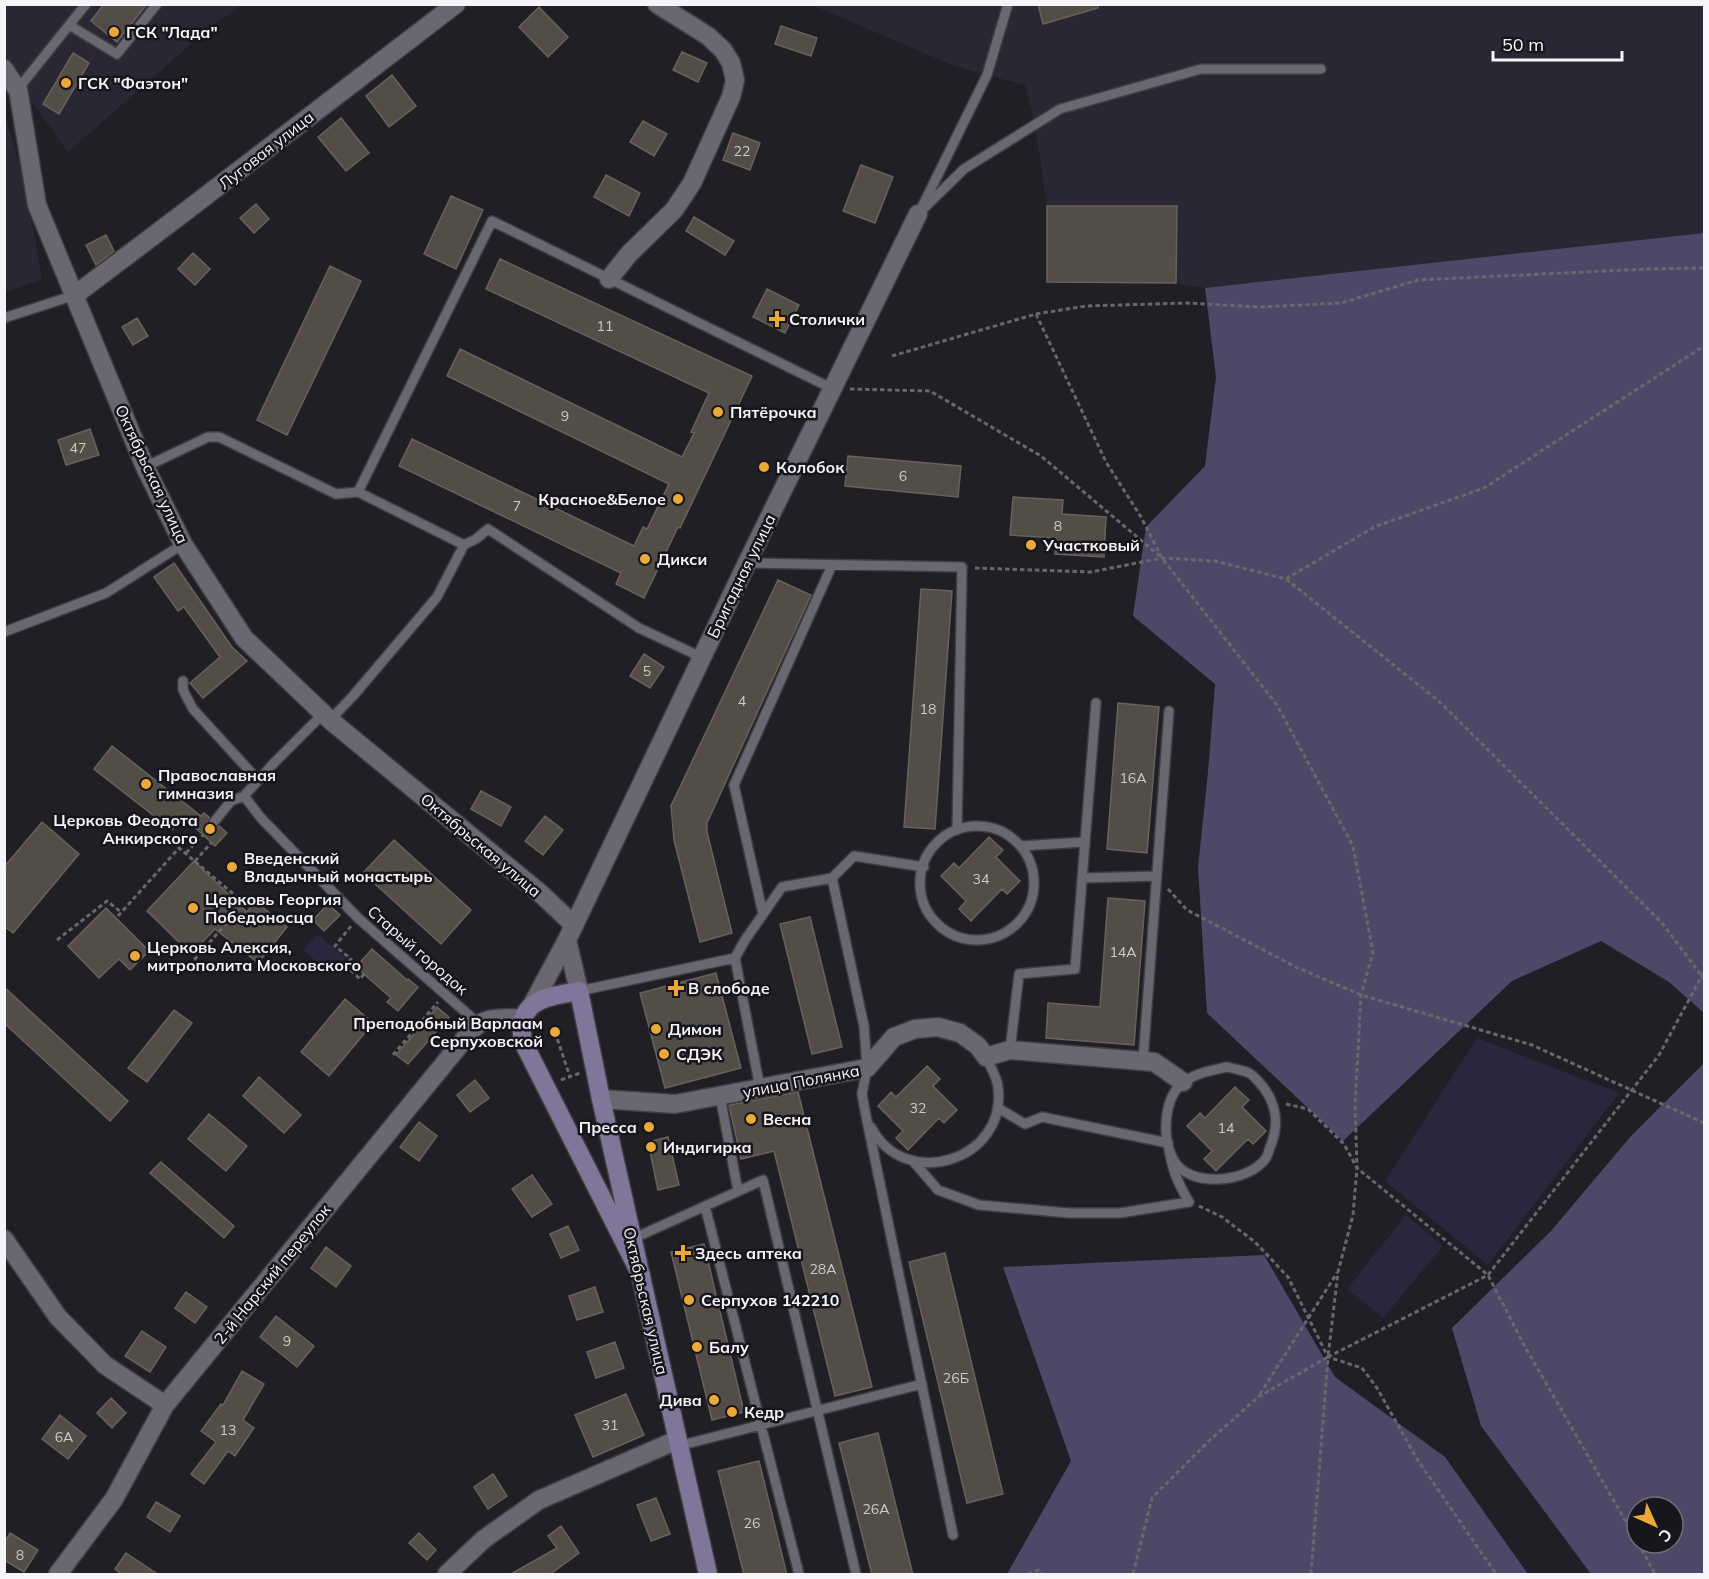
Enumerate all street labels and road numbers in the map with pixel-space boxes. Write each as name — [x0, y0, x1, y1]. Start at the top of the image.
street label: Луговая улица — [214, 107, 318, 193]
street label: Октябрьская улица — [111, 401, 193, 547]
street label: Бригадная улица — [702, 511, 780, 641]
street label: Октябрьская улица — [417, 789, 545, 901]
street label: Старый городок — [364, 901, 473, 999]
street label: улица Полянка — [741, 1060, 861, 1102]
street label: 2-й Нарский переулок — [209, 1200, 335, 1348]
street label: Октябрьская улица — [619, 1225, 673, 1377]

